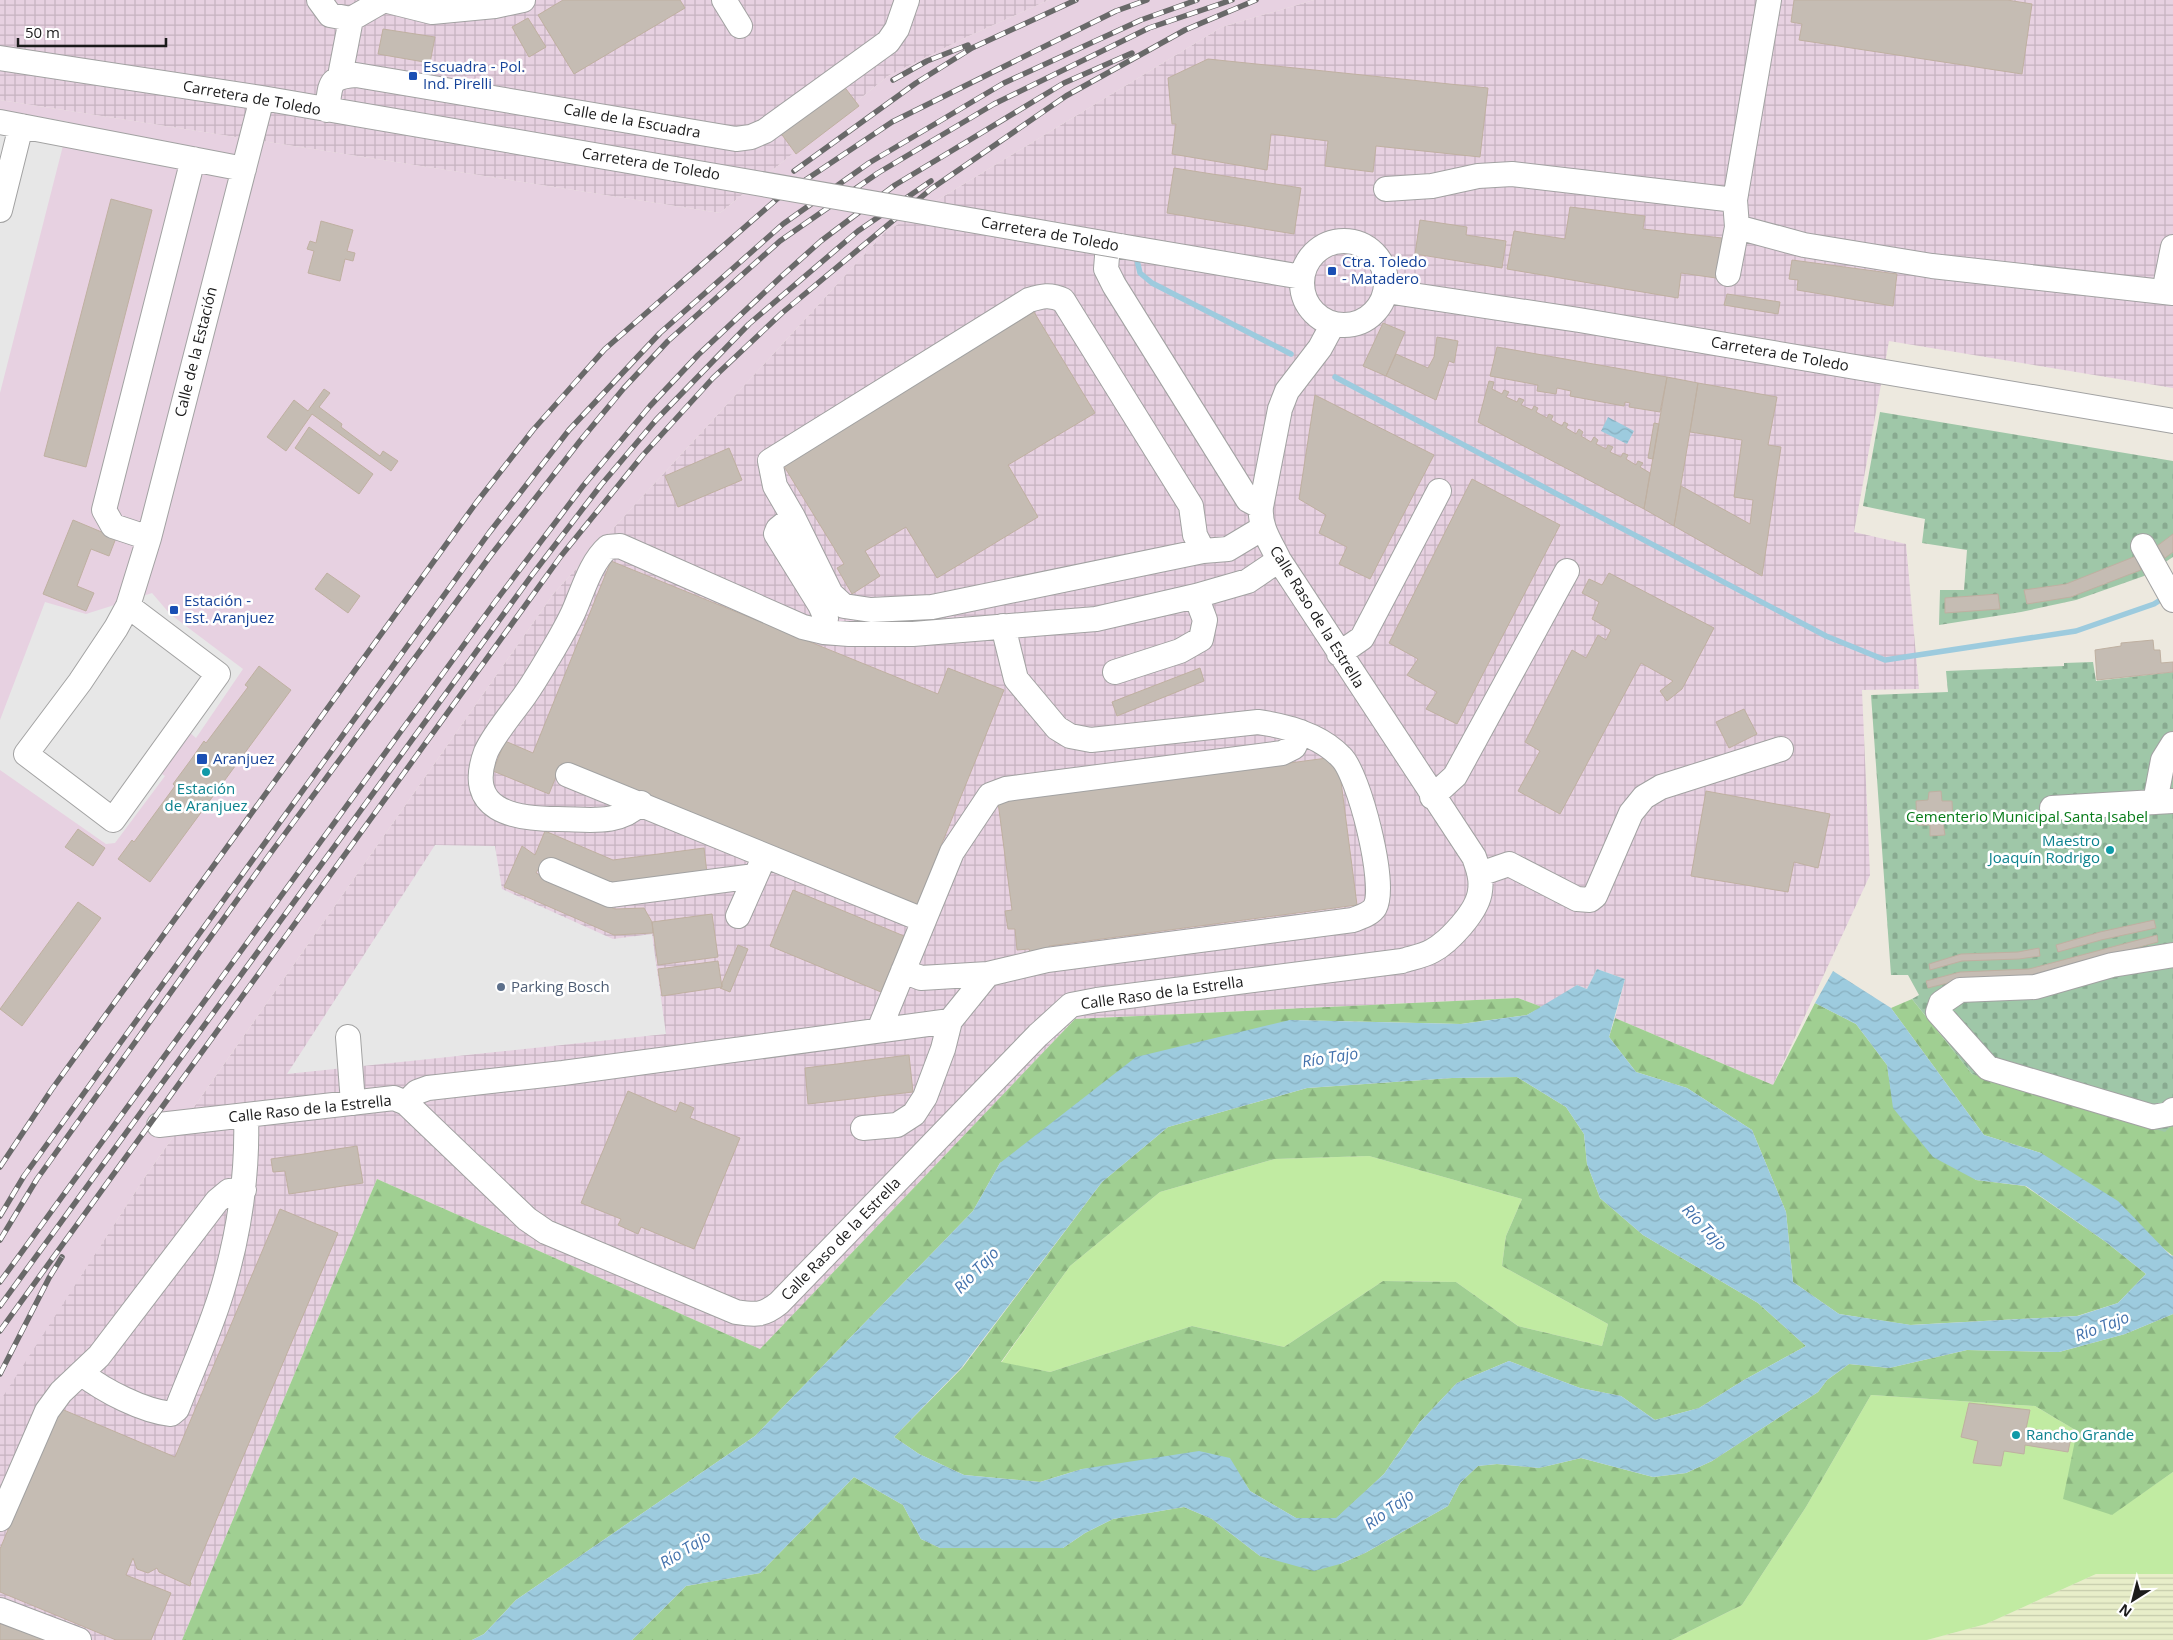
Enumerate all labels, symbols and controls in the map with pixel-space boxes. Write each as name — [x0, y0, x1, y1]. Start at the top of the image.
scale bar — [18, 15, 165, 47]
text: 50 m — [25, 22, 60, 42]
place label: Escuadra - Pol. Ind. Pirelli — [423, 56, 525, 93]
marker: Escuadra - Pol. Ind. Pirelli — [407, 70, 419, 82]
street label: Carretera de Toledo — [182, 75, 323, 119]
street label: Calle de la Escuadra — [562, 98, 702, 142]
street label: Carretera de Toledo — [581, 142, 722, 184]
street label: Carretera de Toledo — [980, 211, 1121, 255]
place label: Ctra. Toledo - Matadero — [1342, 251, 1427, 288]
marker: Ctra. Toledo - Matadero — [1326, 265, 1338, 277]
street label: Calle de la Estación — [169, 285, 221, 419]
street label: Carretera de Toledo — [1710, 331, 1851, 375]
street label: Calle Raso de la Estrella — [1266, 542, 1370, 691]
place label: Estación - Est. Aranjuez — [184, 590, 274, 627]
marker: Estación - Est. Aranjuez — [168, 604, 180, 616]
place label: Aranjuez — [213, 748, 275, 768]
marker: Aranjuez — [195, 752, 209, 766]
marker: Estación de Aranjuez — [200, 766, 212, 778]
place label: Estación de Aranjuez — [164, 778, 248, 815]
park label: Cementerio Municipal Santa Isabel — [1906, 806, 2148, 826]
place label: Maestro Joaquín Rodrigo — [1987, 830, 2100, 867]
marker: Maestro Joaquín Rodrigo — [2104, 844, 2116, 856]
street label: Calle Raso de la Estrella — [1079, 971, 1245, 1013]
place label: Parking Bosch — [511, 976, 610, 996]
marker: Parking Bosch — [495, 981, 507, 993]
water label: Río Tajo — [1300, 1042, 1360, 1072]
street label: Calle Raso de la Estrella — [227, 1089, 393, 1127]
street label: Calle Raso de la Estrella — [776, 1172, 904, 1304]
water label: Río Tajo — [1678, 1199, 1732, 1255]
water label: Río Tajo — [948, 1242, 1004, 1298]
water label: Río Tajo — [2072, 1306, 2132, 1346]
place label: Rancho Grande — [2026, 1424, 2134, 1444]
marker: Rancho Grande — [2010, 1429, 2022, 1441]
water label: Río Tajo — [1360, 1484, 1418, 1534]
water label: Río Tajo — [655, 1525, 715, 1573]
north arrow — [2108, 1575, 2158, 1625]
text: N — [2115, 1600, 2135, 1622]

